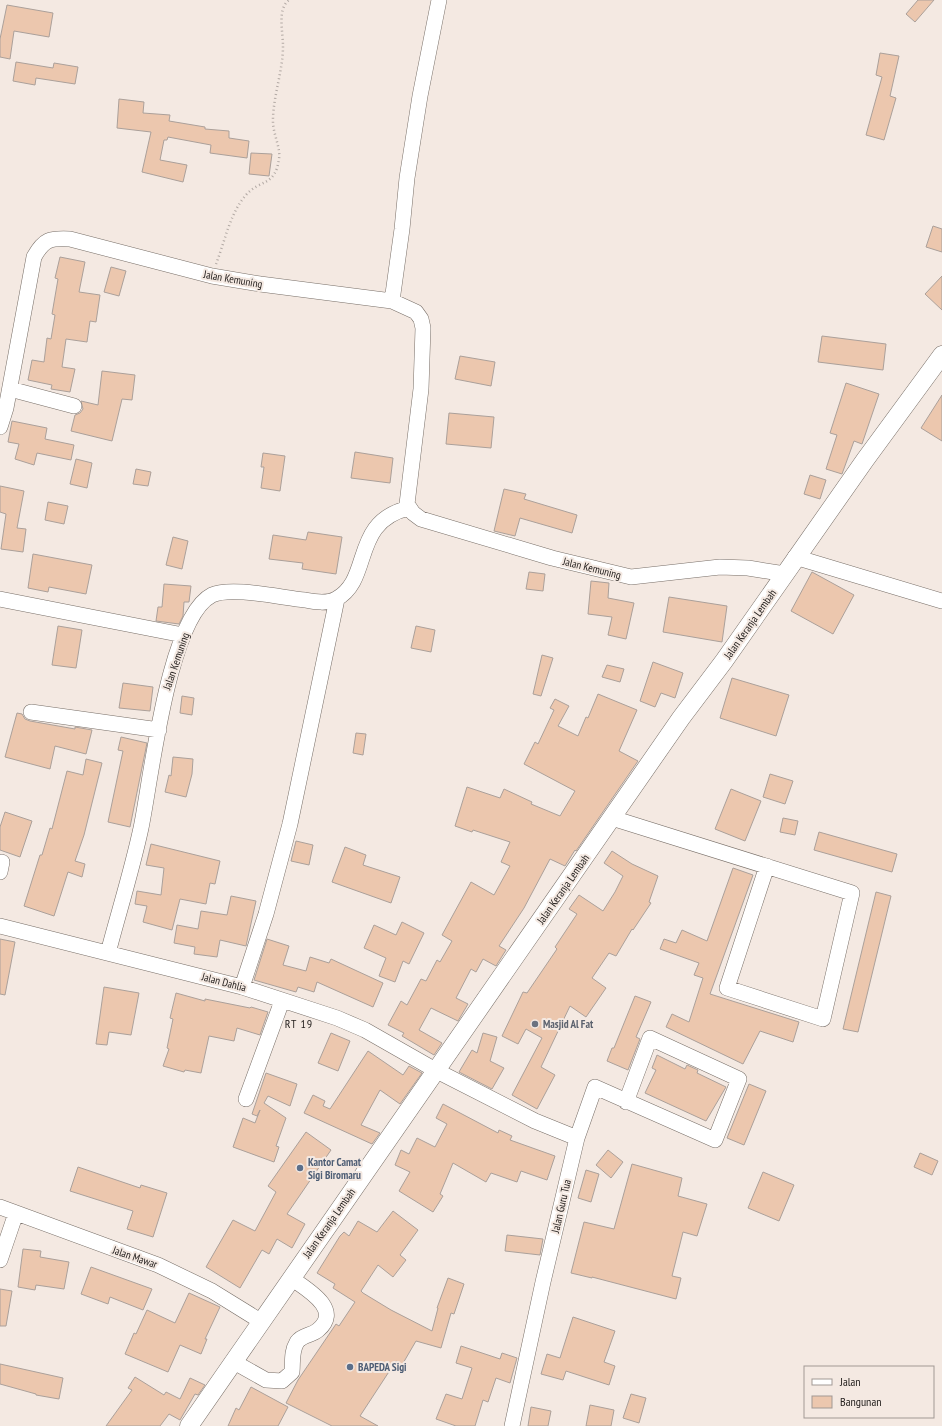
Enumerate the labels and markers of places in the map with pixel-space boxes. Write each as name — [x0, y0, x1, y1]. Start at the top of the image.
place label: Masjid Al Fat — [543, 1017, 594, 1031]
marker: Masjid Al Fat — [530, 1019, 540, 1029]
place label: Kantor Camat Sigi Biromaru — [308, 1155, 362, 1182]
marker: Kantor Camat Sigi Biromaru — [295, 1163, 305, 1173]
place label: BAPEDA Sigi — [358, 1360, 407, 1374]
marker: BAPEDA Sigi — [345, 1362, 355, 1372]

